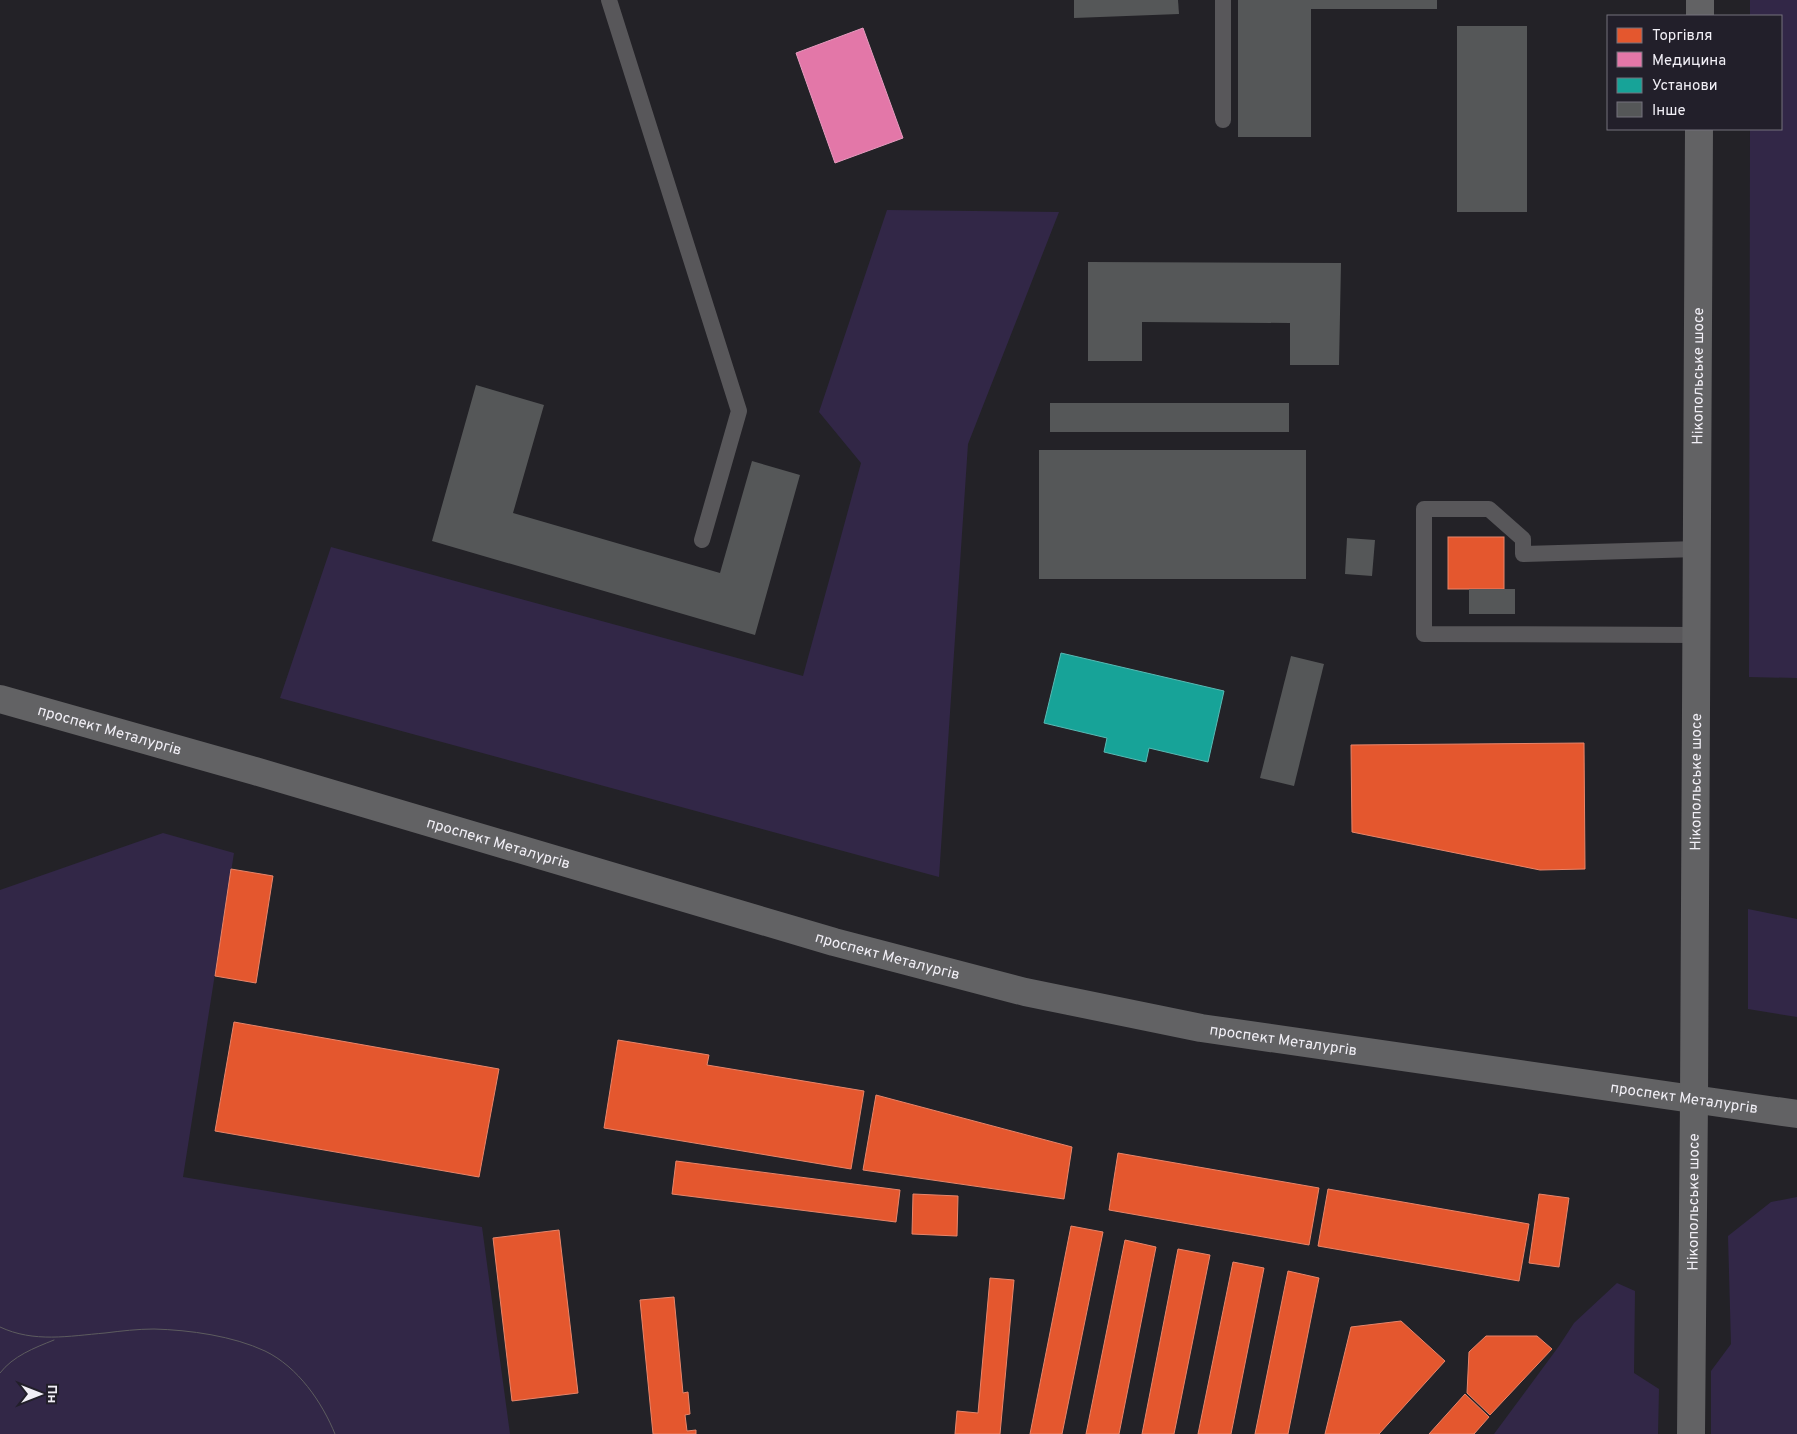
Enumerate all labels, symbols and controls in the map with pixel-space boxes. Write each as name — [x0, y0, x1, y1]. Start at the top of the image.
legend — [1607, 15, 1782, 130]
text: Торгівля — [1652, 27, 1713, 46]
text: Медицина — [1652, 52, 1726, 71]
text: Установи — [1652, 77, 1718, 96]
text: Інше — [1652, 102, 1686, 121]
street label: Нікопольське шосе — [1689, 307, 1709, 445]
street label: проспект Металургів — [35, 702, 184, 761]
street label: Нікопольське шосе — [1687, 713, 1707, 851]
street label: проспект Металургів — [424, 814, 572, 875]
street label: проспект Металургів — [813, 929, 962, 985]
street label: проспект Металургів — [1208, 1021, 1358, 1061]
street label: проспект Металургів — [1609, 1079, 1759, 1119]
street label: Нікопольське шосе — [1684, 1133, 1705, 1271]
north arrow — [15, 1369, 65, 1419]
text: Пн — [43, 1385, 60, 1403]

